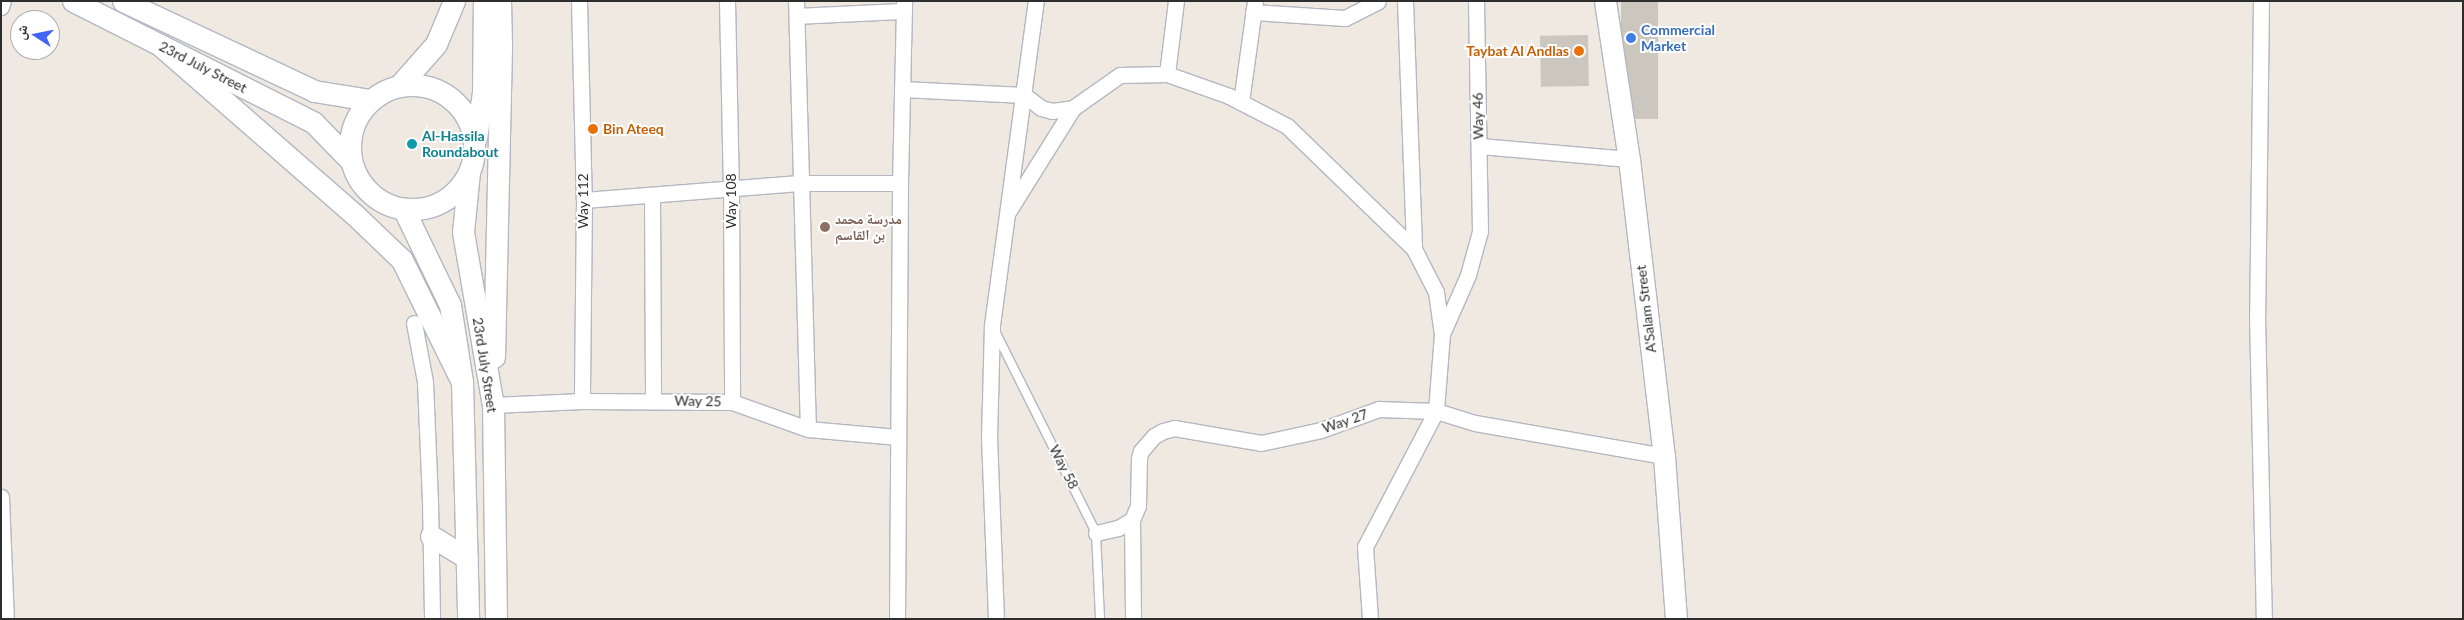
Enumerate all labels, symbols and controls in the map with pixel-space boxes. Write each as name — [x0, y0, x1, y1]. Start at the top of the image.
north arrow — [10, 10, 60, 60]
place label: Commercial Market — [1641, 22, 1715, 54]
text: ش — [11, 23, 31, 41]
marker: Commercial Market — [1625, 32, 1637, 44]
street label: 23rd July Street — [156, 38, 250, 96]
place label: Taybat Al Andlas — [1465, 43, 1569, 59]
marker: Taybat Al Andlas — [1573, 45, 1585, 57]
street label: Way 46 — [1469, 92, 1487, 140]
place label: Bin Ateeq — [603, 121, 664, 137]
marker: Bin Ateeq — [587, 123, 599, 135]
place label: Al-Hassila Roundabout — [422, 128, 499, 160]
marker: Al-Hassila Roundabout — [406, 138, 418, 150]
street label: Way 112 — [575, 173, 591, 229]
street label: Way 108 — [723, 173, 739, 229]
place label: مدرسة محمد بن القاسم — [835, 211, 902, 243]
marker: مدرسة محمد بن القاسم — [819, 221, 831, 233]
street label: A'Salam Street — [1632, 264, 1660, 354]
street label: 23rd July Street — [469, 316, 501, 414]
street label: Way 25 — [674, 392, 722, 410]
street label: Way 27 — [1320, 405, 1370, 437]
street label: Way 58 — [1046, 442, 1082, 492]

